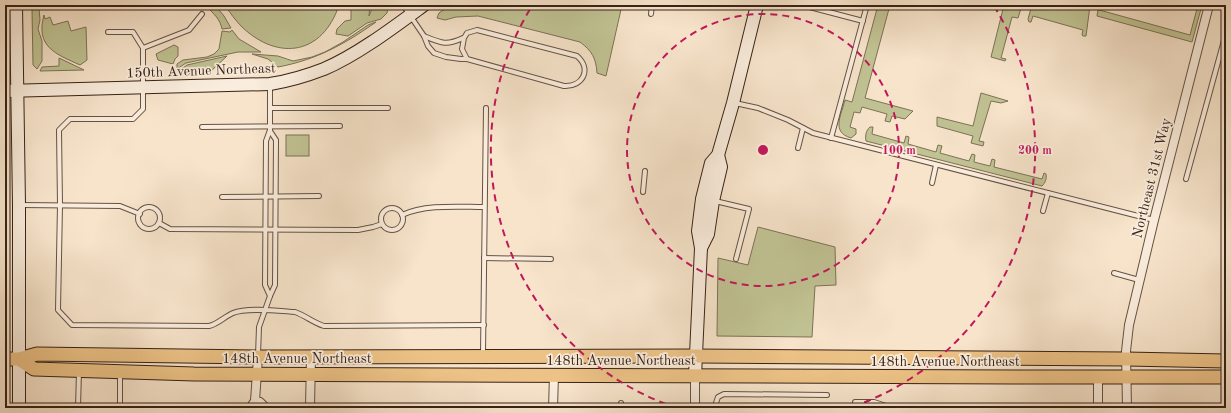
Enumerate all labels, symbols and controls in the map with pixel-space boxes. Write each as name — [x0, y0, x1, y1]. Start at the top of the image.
street label: 150th Avenue Northeast — [126, 61, 276, 81]
street label: Northeast 31st Way — [1130, 116, 1174, 240]
centre of rings — [756, 143, 770, 157]
text: 100 m — [882, 145, 916, 157]
text: 200 m — [1018, 145, 1052, 157]
street label: 148th Avenue Northeast — [222, 352, 372, 366]
street label: 148th Avenue Northeast — [546, 354, 696, 368]
street label: 148th Avenue Northeast — [870, 355, 1020, 369]

